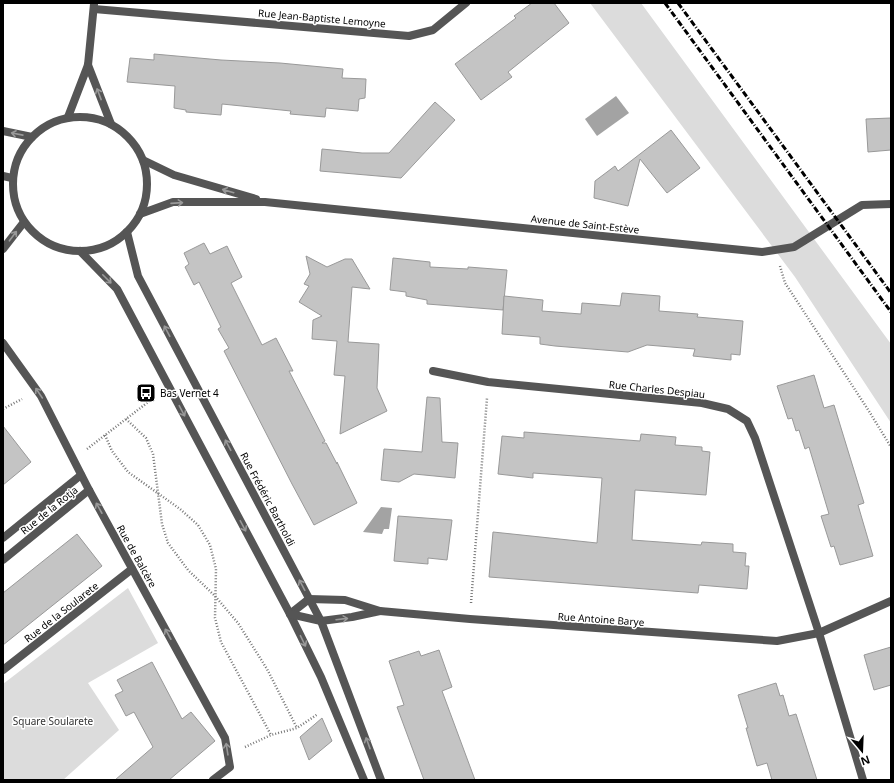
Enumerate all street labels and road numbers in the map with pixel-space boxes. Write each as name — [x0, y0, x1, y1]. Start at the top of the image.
street label: Rue Jean-Baptiste Lemoyne — [258, 5, 387, 31]
street label: Avenue de Saint-Estève — [530, 211, 640, 237]
street label: Rue Charles Despiau — [608, 377, 706, 401]
street label: Rue Frédéric Bartholdi — [237, 449, 299, 549]
street label: Rue de la Rotja — [17, 483, 81, 537]
street label: Rue de Balcère — [114, 522, 160, 590]
street label: Rue de la Soularete — [21, 578, 101, 645]
street label: Rue Antoine Barye — [557, 609, 645, 629]

